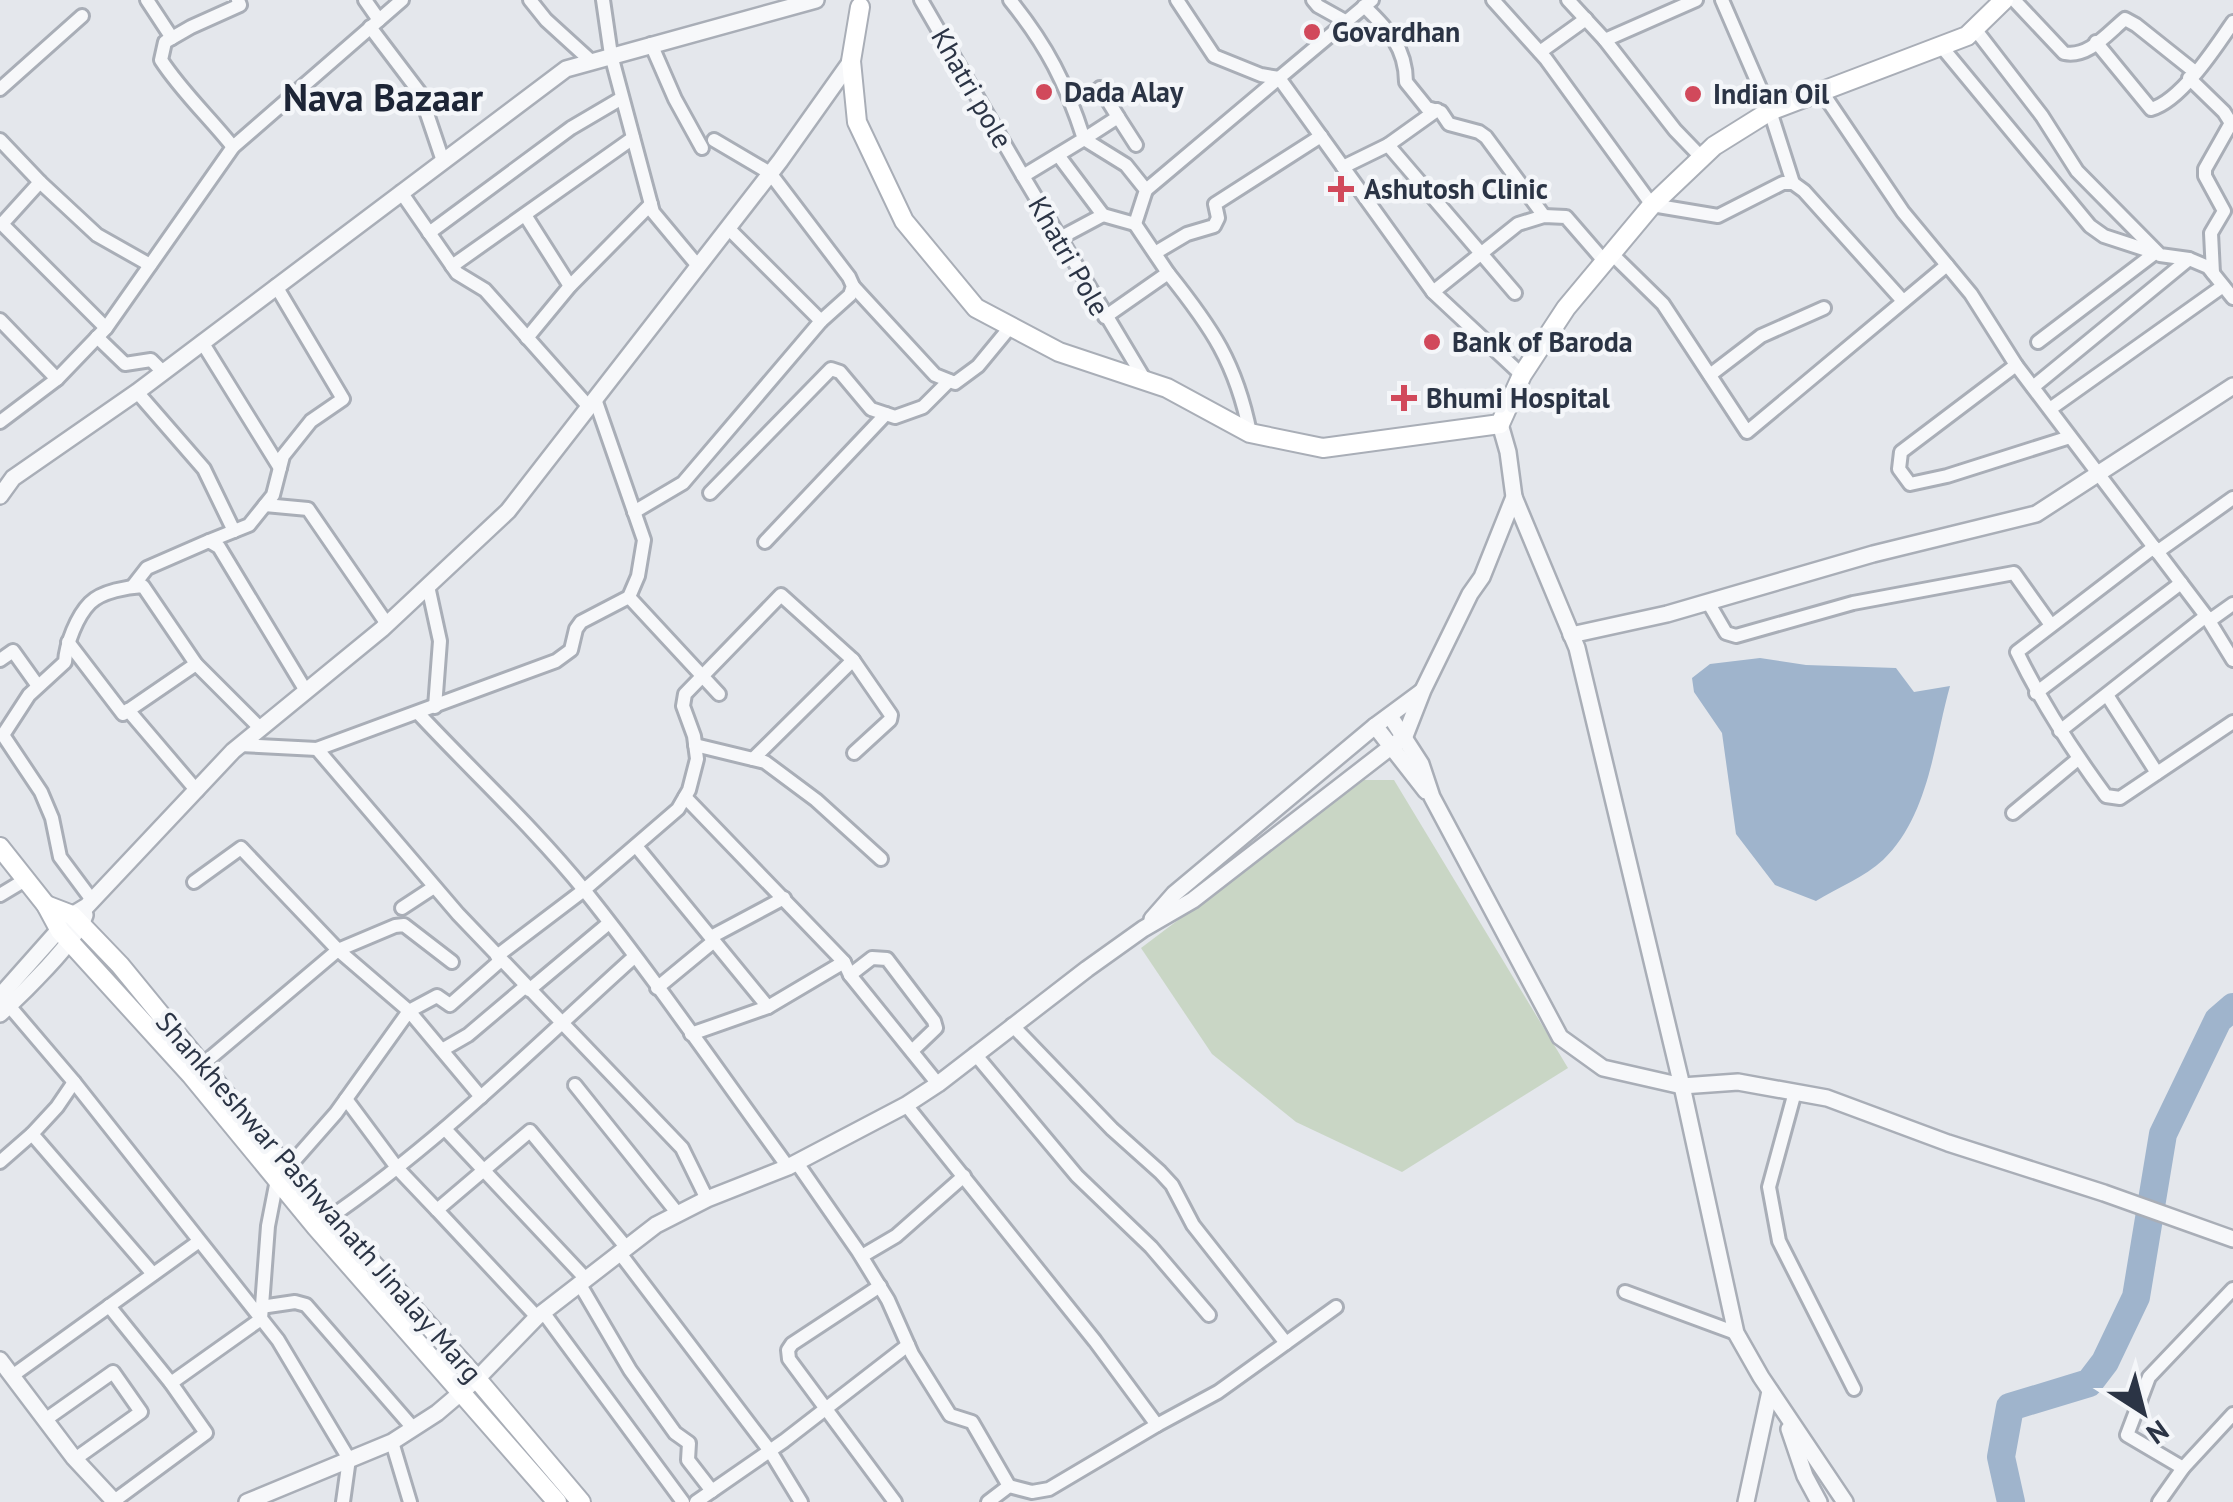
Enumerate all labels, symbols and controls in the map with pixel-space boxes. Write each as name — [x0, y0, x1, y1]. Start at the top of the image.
place label: Govardhan — [1332, 13, 1460, 50]
street label: Khatri pole — [923, 21, 1022, 155]
marker: Govardhan — [1301, 21, 1323, 43]
district label: Nava Bazaar — [283, 72, 484, 121]
place label: Dada Alay — [1064, 73, 1184, 110]
place label: Indian Oil — [1713, 75, 1830, 112]
marker: Dada Alay — [1033, 81, 1055, 103]
marker: Indian Oil — [1682, 83, 1704, 105]
place label: Ashutosh Clinic — [1364, 170, 1548, 207]
marker: Ashutosh Clinic — [1328, 176, 1354, 202]
street label: Khatri Pole — [1020, 189, 1119, 322]
place label: Bank of Baroda — [1452, 323, 1633, 360]
marker: Bank of Baroda — [1421, 331, 1443, 353]
place label: Bhumi Hospital — [1426, 379, 1610, 416]
marker: Bhumi Hospital — [1391, 385, 1417, 411]
street label: Shankheshwar Pashwanath Jinalay Marg — [148, 1004, 491, 1390]
north arrow — [2093, 1362, 2193, 1462]
text: N — [2140, 1412, 2176, 1453]

